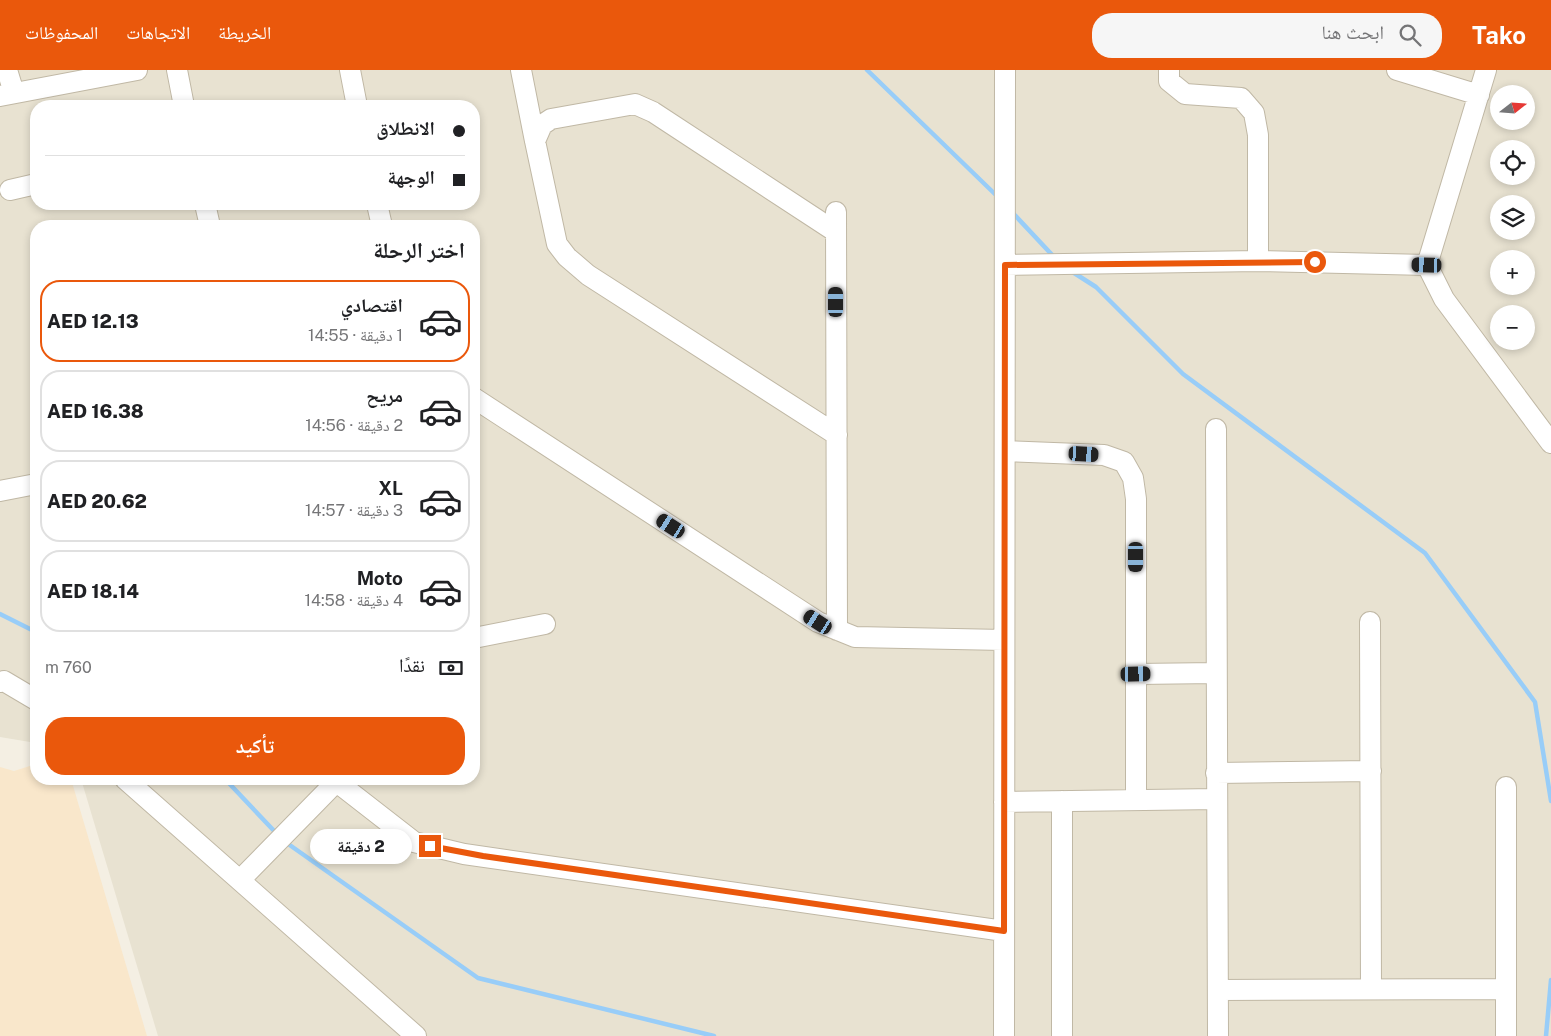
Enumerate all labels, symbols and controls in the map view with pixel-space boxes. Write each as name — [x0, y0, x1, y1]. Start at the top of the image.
search box — [1092, 13, 1442, 58]
text: ابحث هنا — [1321, 21, 1384, 43]
icon: search — [1396, 21, 1424, 49]
text: Tako — [1472, 21, 1526, 49]
text: المحفوظات — [25, 22, 98, 43]
text: الاتجاهات — [126, 22, 190, 43]
text: الخريطة — [218, 22, 271, 43]
north arrow — [1490, 85, 1535, 130]
map controls — [1490, 85, 1535, 350]
text: الانطلاق — [376, 117, 435, 139]
button: locate — [1490, 140, 1535, 185]
text: الوجهة — [387, 166, 435, 188]
button: layers — [1490, 195, 1535, 240]
text: اختر الرحلة — [373, 237, 465, 263]
button: + — [1490, 250, 1535, 295]
route start — [1304, 251, 1326, 273]
car — [1411, 257, 1442, 273]
car — [828, 287, 843, 317]
text: اقتصادي — [341, 294, 403, 316]
icon: car — [418, 299, 463, 344]
button: − — [1490, 305, 1535, 350]
text: AED 12.13 — [47, 310, 139, 332]
text: 1 دقيقة · 14:55 — [308, 326, 403, 345]
text: مريح — [366, 384, 403, 406]
icon: car — [418, 389, 463, 434]
text: AED 16.38 — [47, 400, 144, 422]
text: 2 دقيقة · 14:56 — [305, 416, 403, 435]
car — [1068, 446, 1099, 462]
text: XL — [378, 477, 403, 499]
icon: car — [418, 479, 463, 524]
text: AED 20.62 — [47, 490, 147, 512]
text: 3 دقيقة · 14:57 — [305, 501, 403, 520]
car — [654, 512, 687, 540]
car — [1128, 542, 1143, 572]
text: Moto — [357, 567, 403, 589]
icon: car — [418, 569, 463, 614]
text: AED 18.14 — [47, 580, 139, 602]
text: 4 دقيقة · 14:58 — [304, 591, 403, 610]
car — [801, 608, 834, 636]
text: نقدًا — [399, 654, 425, 676]
icon: cash — [437, 654, 465, 682]
text: 760 m — [45, 658, 92, 677]
car — [1120, 666, 1151, 682]
button: تأكيد — [45, 717, 465, 775]
callout: 2 دقيقة — [310, 828, 412, 864]
route end — [419, 835, 441, 857]
text: 2 دقيقة — [337, 837, 385, 856]

